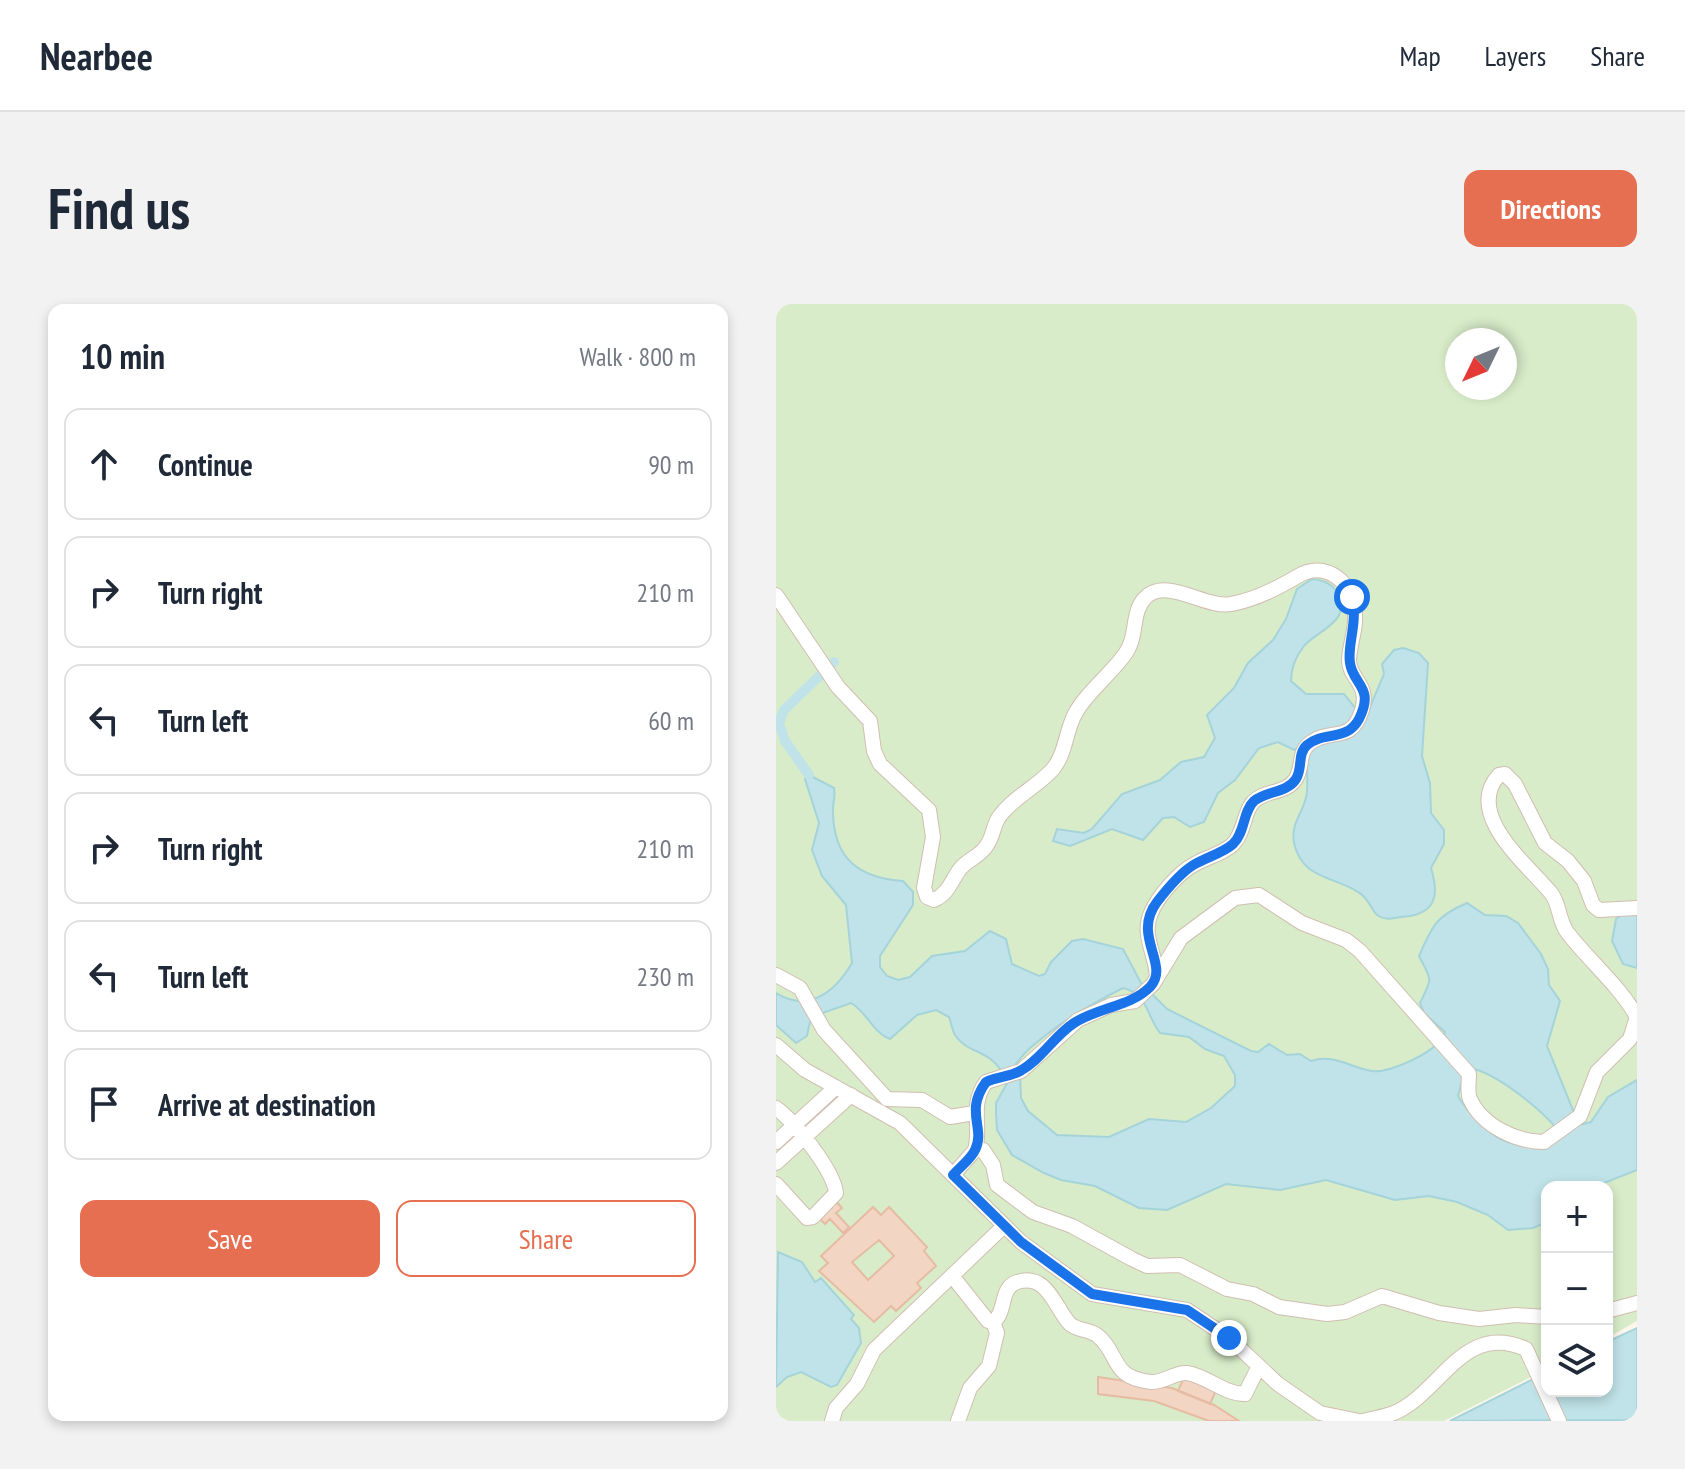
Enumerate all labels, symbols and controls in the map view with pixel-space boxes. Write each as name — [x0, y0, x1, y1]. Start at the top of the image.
text: Nearbee — [40, 31, 153, 80]
text: Map — [1399, 37, 1441, 74]
text: Layers — [1485, 37, 1546, 74]
text: Share — [1590, 37, 1645, 74]
button: Directions — [1464, 170, 1637, 247]
text: Find us — [48, 172, 190, 244]
north arrow — [1445, 328, 1517, 400]
text: 10 min — [80, 334, 165, 378]
text: Walk · 800 m — [579, 340, 696, 373]
icon: ahead — [82, 442, 126, 486]
text: Continue — [158, 445, 253, 484]
text: 90 m — [648, 448, 694, 481]
icon: right — [82, 570, 126, 614]
text: Turn right — [158, 573, 262, 612]
text: 210 m — [636, 576, 694, 609]
route start — [1334, 579, 1370, 615]
icon: left — [82, 698, 126, 742]
text: Turn left — [158, 701, 248, 740]
text: 60 m — [648, 704, 694, 737]
icon: right — [82, 826, 126, 870]
text: Turn right — [158, 829, 262, 868]
text: 210 m — [636, 832, 694, 865]
icon: left — [82, 954, 126, 998]
text: Turn left — [158, 957, 248, 996]
text: 230 m — [636, 960, 694, 993]
icon: arrive — [82, 1082, 126, 1126]
text: Arrive at destination — [158, 1085, 376, 1124]
map controls — [1541, 1181, 1613, 1397]
button: + — [1541, 1181, 1613, 1253]
button: Save — [80, 1200, 380, 1277]
button: Share — [396, 1200, 696, 1277]
button: − — [1541, 1253, 1613, 1325]
route end — [1211, 1320, 1247, 1356]
button: layers — [1541, 1325, 1613, 1397]

